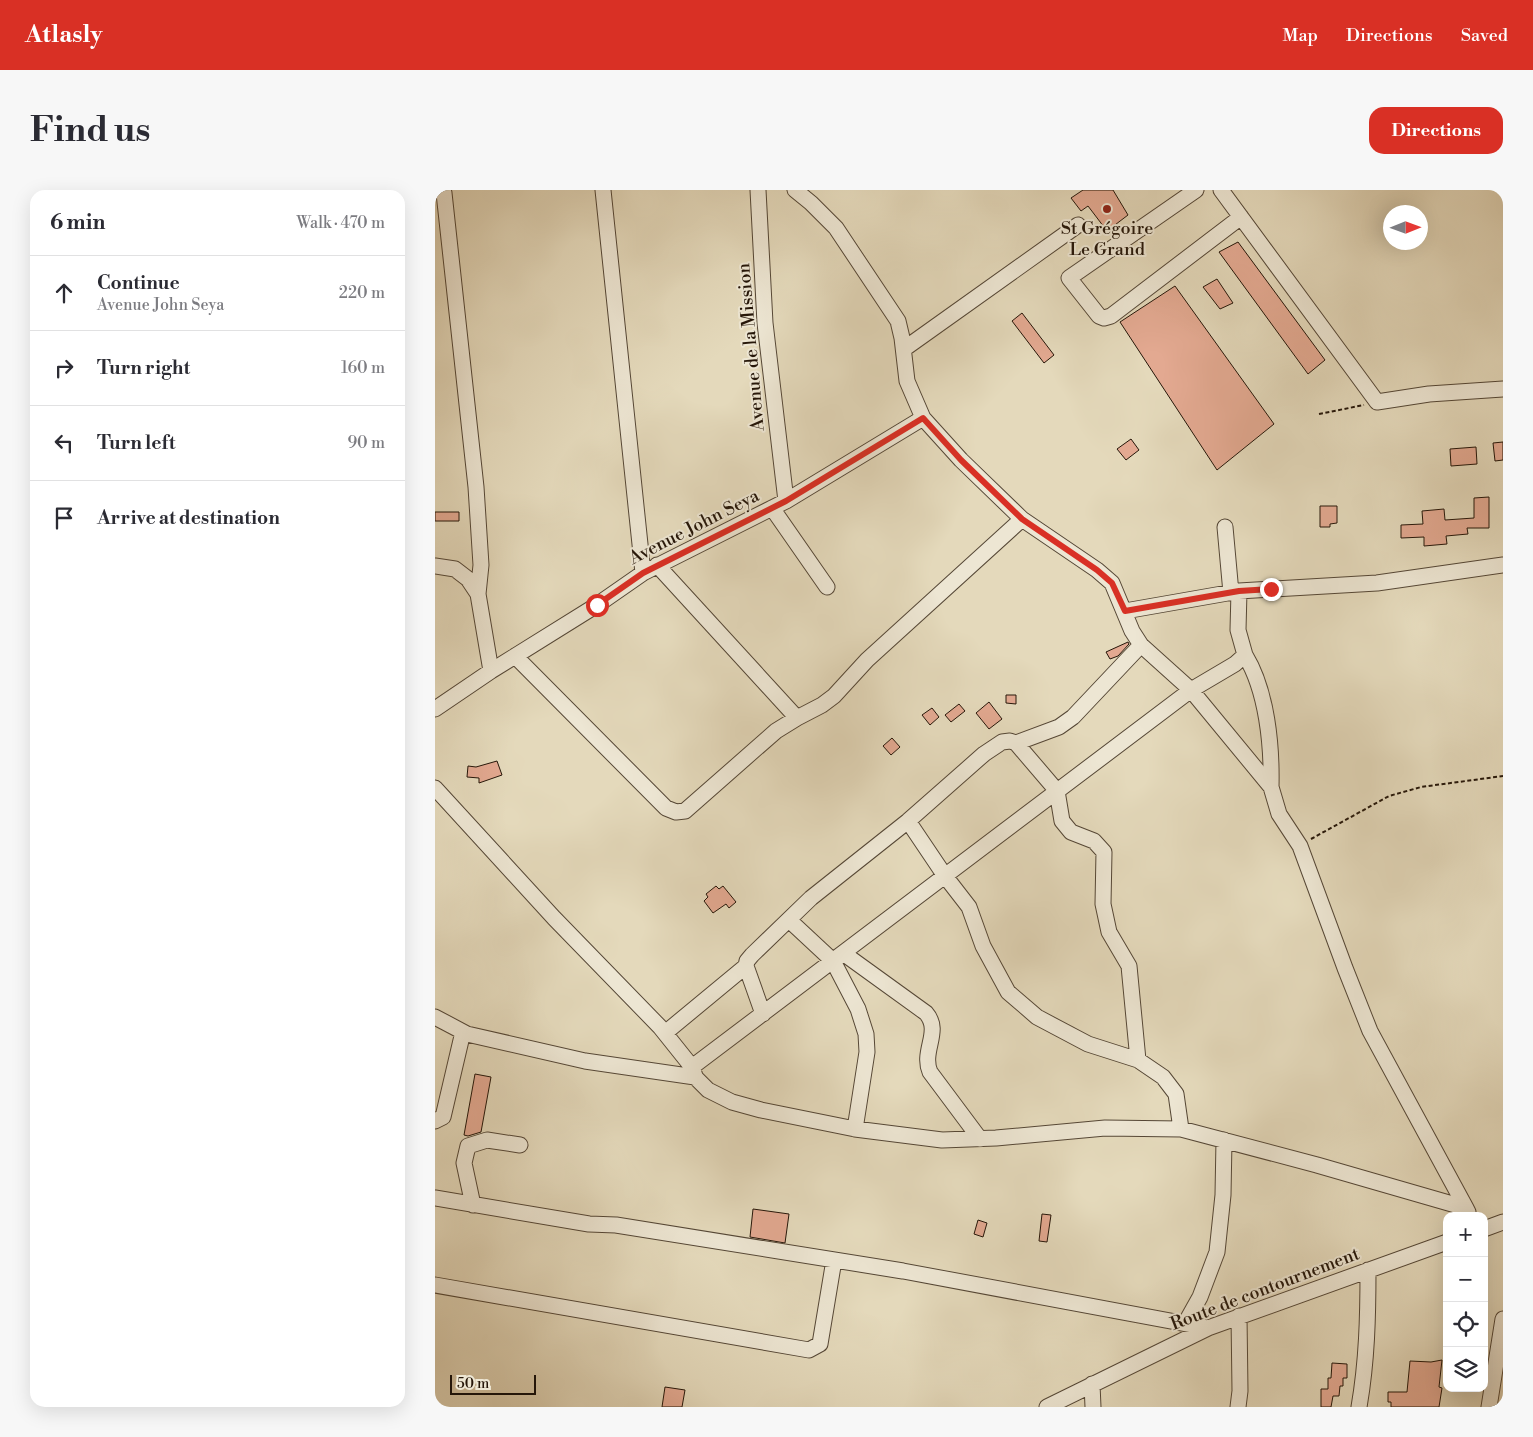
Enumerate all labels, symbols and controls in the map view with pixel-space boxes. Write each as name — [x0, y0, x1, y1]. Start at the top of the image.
text: Atlasly — [25, 20, 102, 50]
text: Map — [1282, 24, 1318, 47]
text: Directions — [1346, 24, 1433, 47]
text: Saved — [1461, 24, 1508, 47]
button: Directions — [1369, 107, 1503, 154]
text: Find us — [30, 109, 150, 152]
marker: St Grégoire Le Grand — [1101, 203, 1113, 215]
north arrow — [1383, 205, 1428, 250]
text: 6 min — [50, 210, 105, 236]
text: Walk · 470 m — [297, 213, 385, 233]
place label: St Grégoire Le Grand — [1061, 217, 1153, 261]
street label: Avenue de la Mission — [732, 262, 770, 433]
text: Continue — [97, 271, 180, 295]
icon: ahead — [50, 279, 78, 307]
text: 220 m — [339, 283, 385, 303]
text: Avenue John Seya — [97, 295, 224, 315]
icon: right — [50, 354, 78, 382]
text: Turn right — [97, 356, 190, 380]
text: 160 m — [341, 358, 385, 378]
icon: left — [50, 429, 78, 457]
text: Turn left — [97, 431, 176, 455]
text: 90 m — [347, 433, 385, 453]
street label: Avenue John Seya — [624, 484, 764, 570]
icon: arrive — [50, 504, 78, 532]
text: Arrive at destination — [97, 506, 280, 530]
route end — [1260, 578, 1283, 601]
route start — [586, 594, 609, 617]
map controls — [1443, 1212, 1488, 1392]
button: + — [1443, 1212, 1488, 1257]
street label: Route de contournement — [1167, 1242, 1364, 1336]
button: − — [1443, 1257, 1488, 1302]
button: locate — [1443, 1302, 1488, 1347]
button: layers — [1443, 1347, 1488, 1392]
scale bar — [450, 1372, 536, 1395]
text: 50 m — [457, 1375, 489, 1393]

